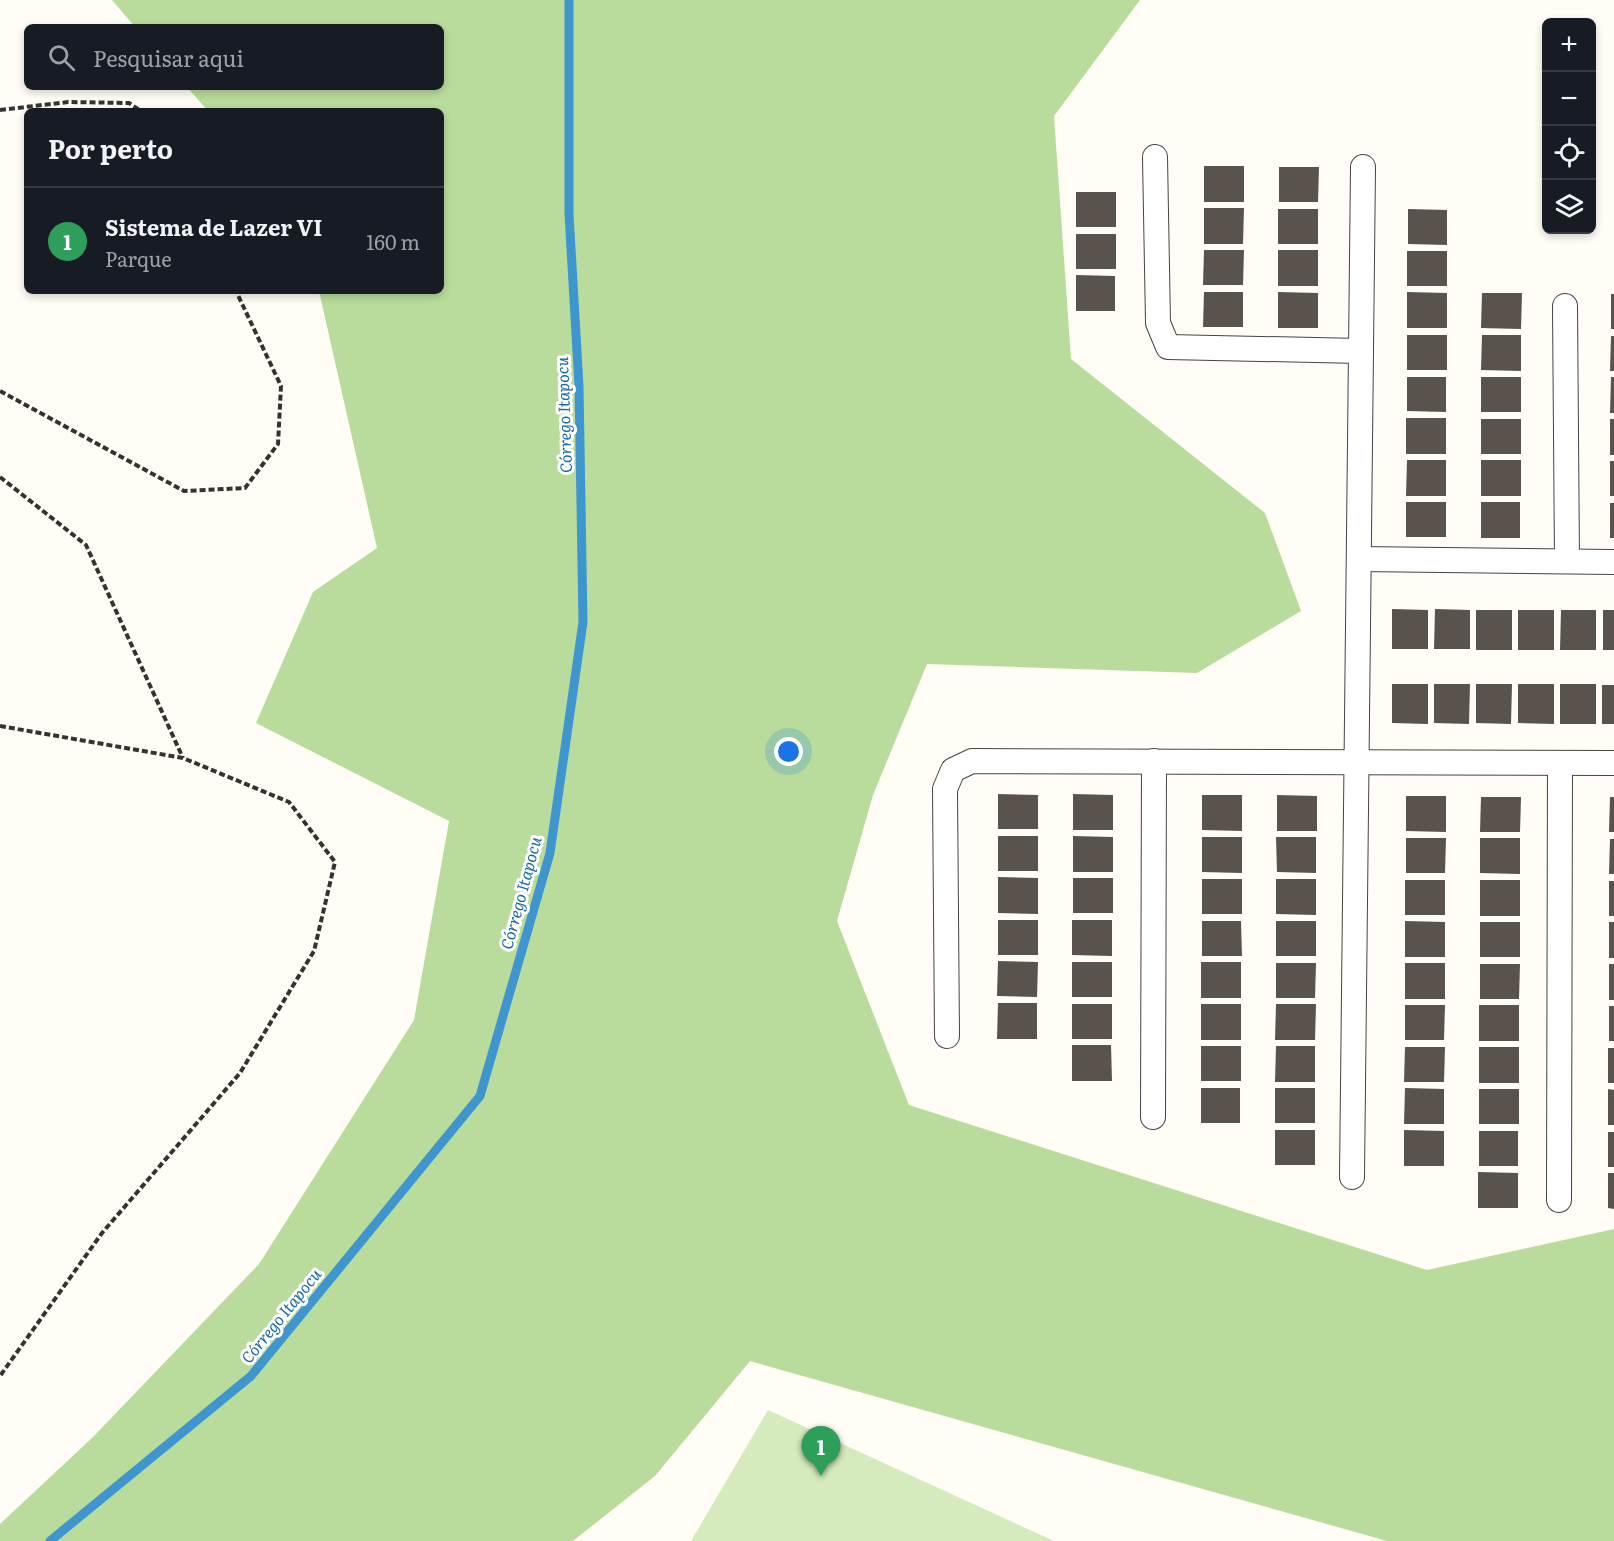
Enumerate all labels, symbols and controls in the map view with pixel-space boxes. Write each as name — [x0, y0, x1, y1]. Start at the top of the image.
map controls — [1542, 18, 1596, 234]
button: + — [1542, 18, 1596, 72]
search box — [24, 24, 444, 90]
icon: search — [45, 41, 78, 74]
text: Pesquisar aqui — [93, 41, 244, 74]
button: − — [1542, 72, 1596, 126]
button: locate — [1542, 126, 1596, 180]
text: Por perto — [48, 128, 173, 167]
button: layers — [1542, 180, 1596, 234]
text: Sistema de Lazer VI — [105, 210, 322, 243]
text: 1 — [63, 226, 72, 256]
text: 160 m — [366, 226, 420, 256]
text: Parque — [105, 243, 172, 273]
water label: Córrego Itapocu — [549, 356, 577, 473]
your location — [774, 737, 803, 766]
water label: Córrego Itapocu — [493, 833, 547, 952]
water label: Córrego Itapocu — [234, 1262, 326, 1368]
pin: 1 — [802, 1426, 840, 1476]

